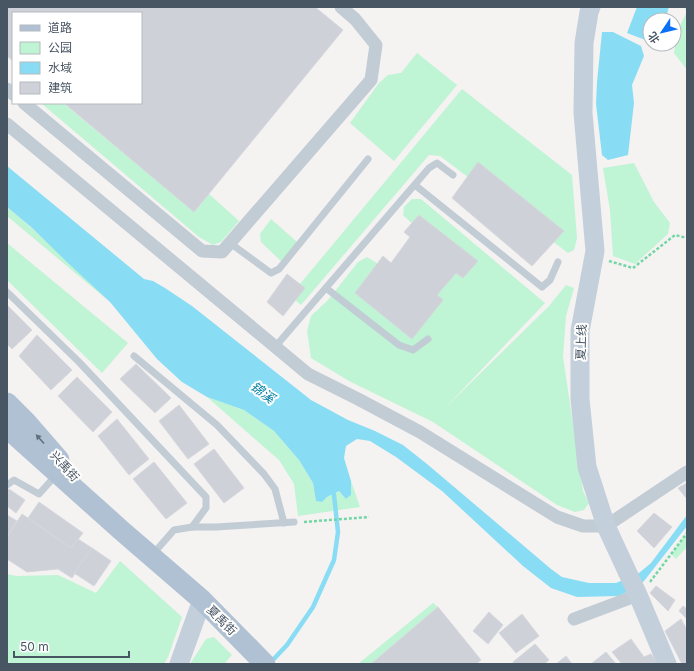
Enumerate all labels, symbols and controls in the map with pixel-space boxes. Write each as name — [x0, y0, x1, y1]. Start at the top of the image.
legend — [12, 12, 142, 104]
north arrow — [642, 12, 682, 52]
text: 道路 — [48, 20, 72, 35]
text: 北 — [645, 29, 663, 46]
text: 公园 — [48, 40, 72, 55]
text: 水域 — [48, 60, 72, 75]
text: 建筑 — [48, 80, 72, 95]
street label: 夏上线 — [573, 324, 589, 360]
water label: 锦溪 — [248, 378, 280, 407]
one-way arrow — [36, 433, 45, 444]
street label: 兴禹街 — [47, 448, 83, 484]
street label: 夏禹街 — [204, 602, 240, 638]
scale bar — [14, 633, 129, 659]
text: 50 m — [20, 639, 49, 654]

